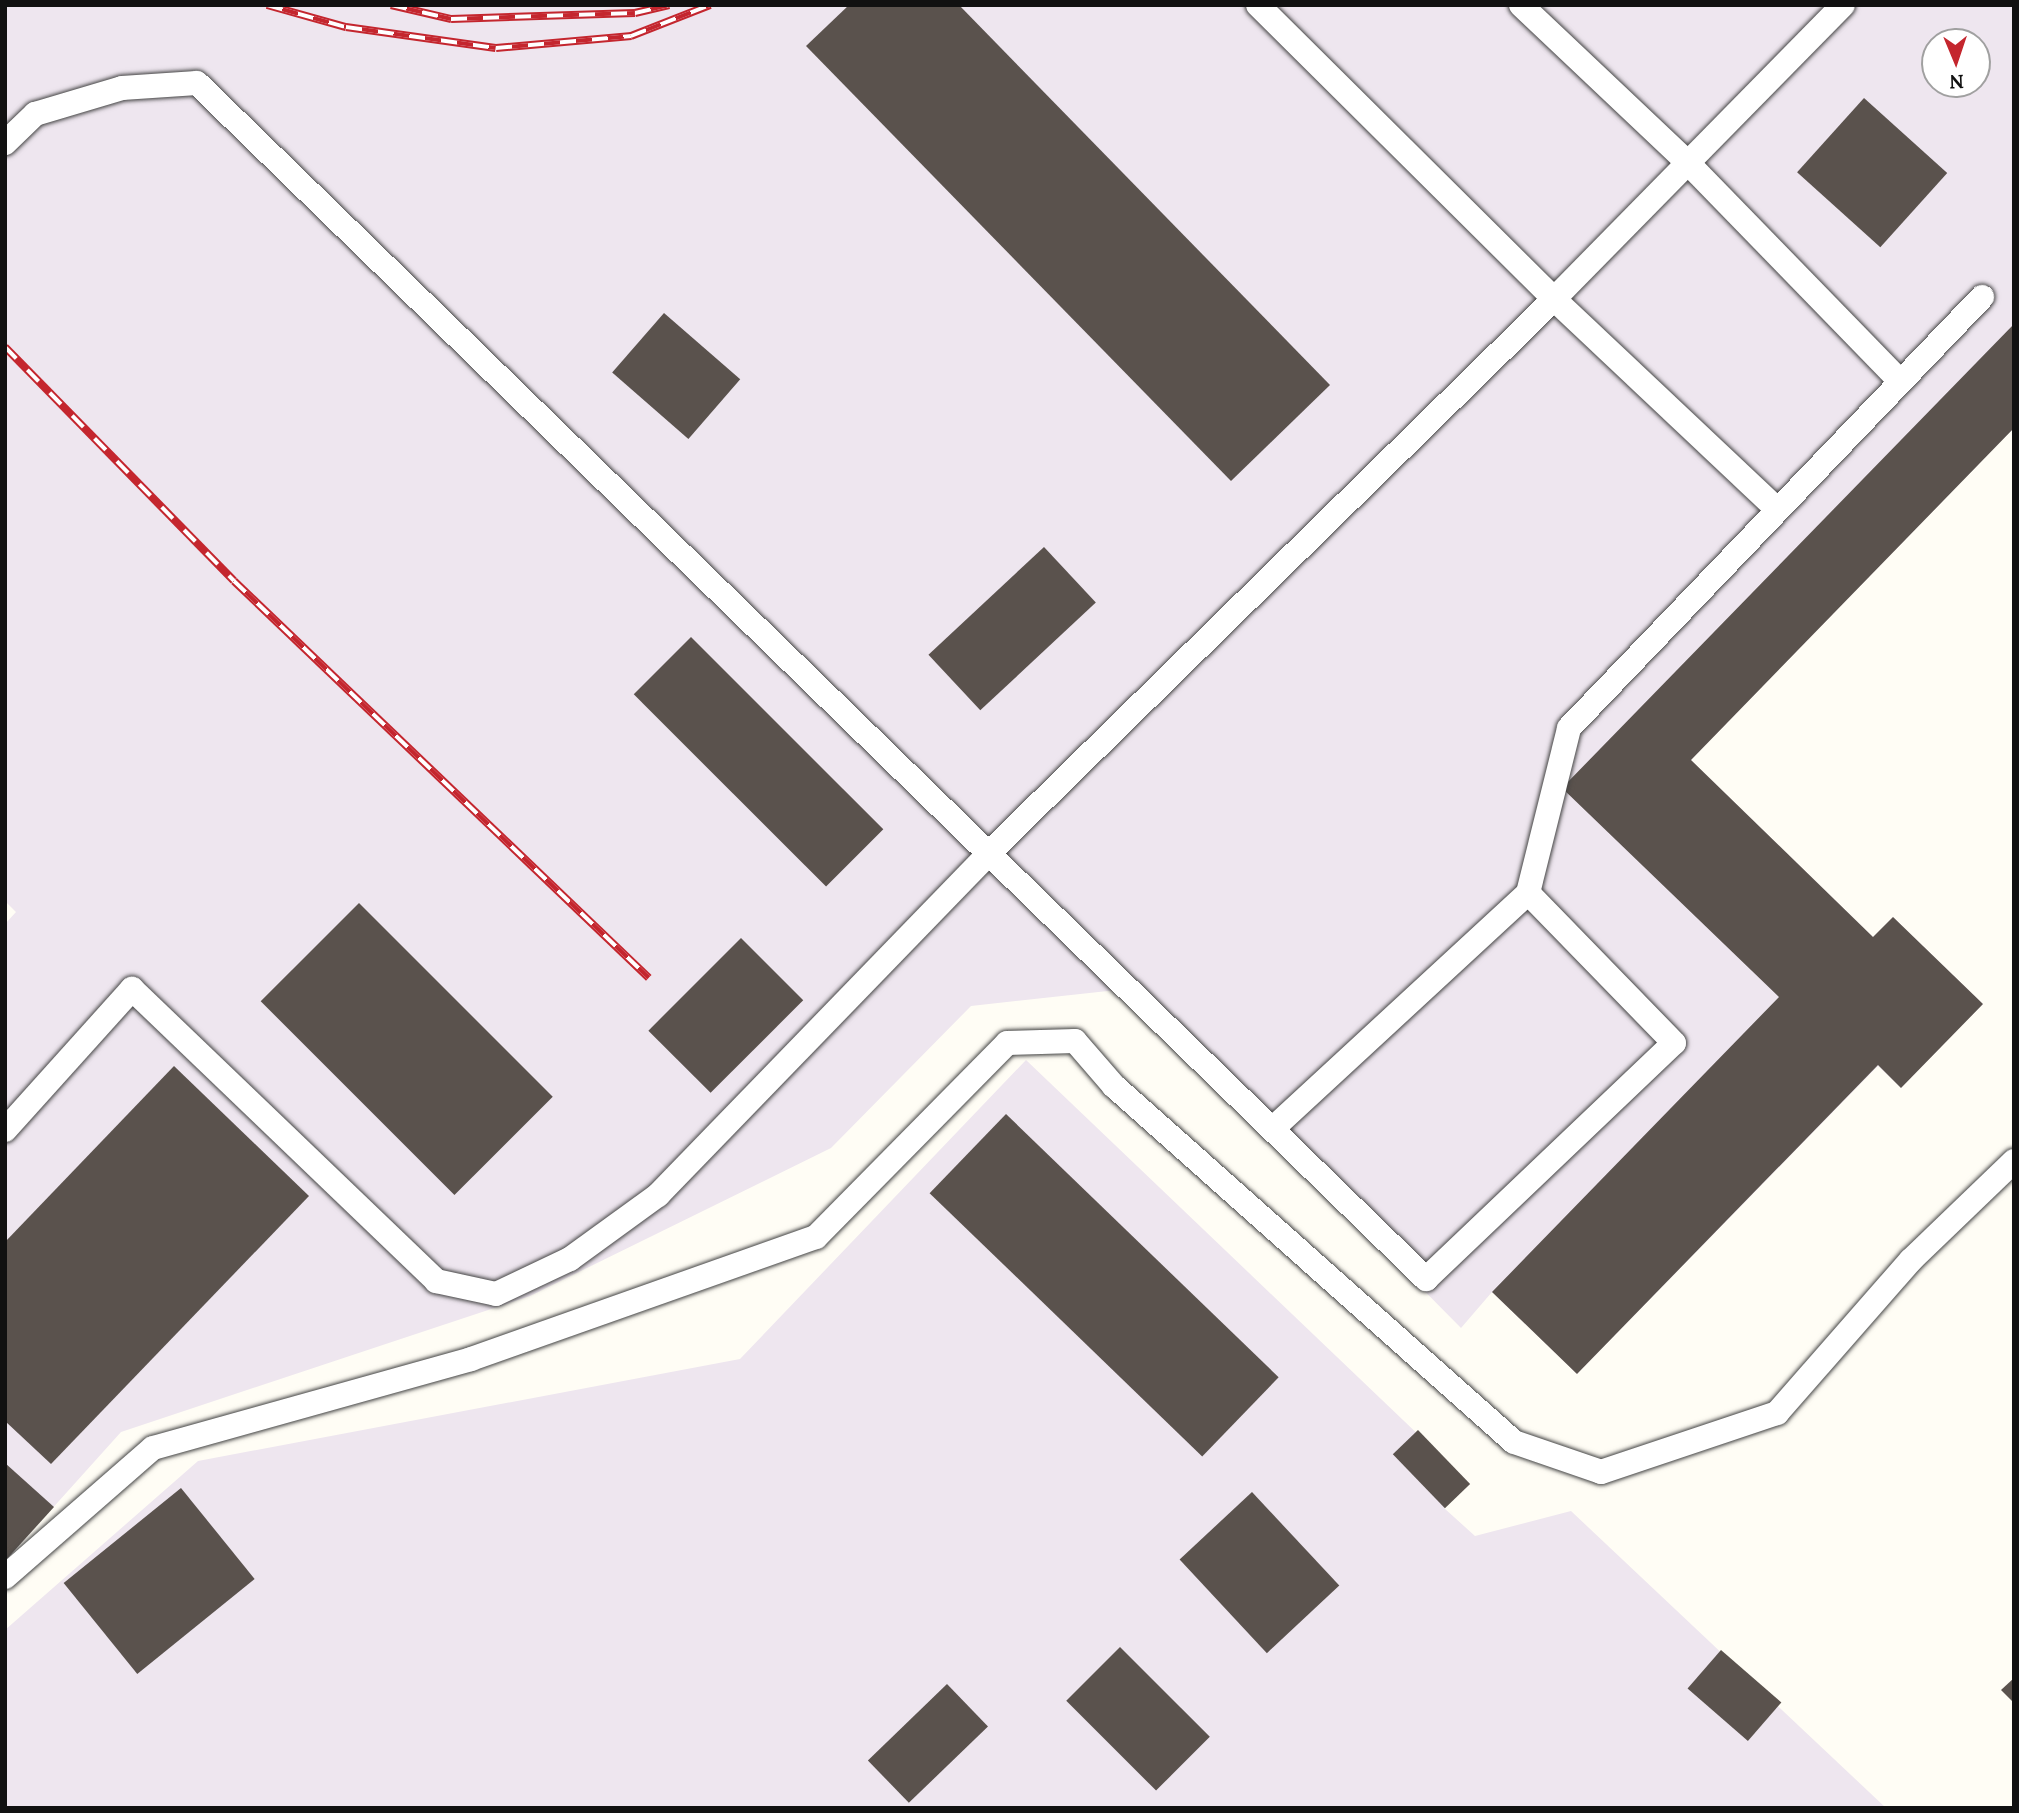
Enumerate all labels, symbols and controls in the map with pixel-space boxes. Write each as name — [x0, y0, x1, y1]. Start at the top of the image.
north arrow — [1921, 28, 1991, 98]
text: N — [1949, 70, 1964, 94]

